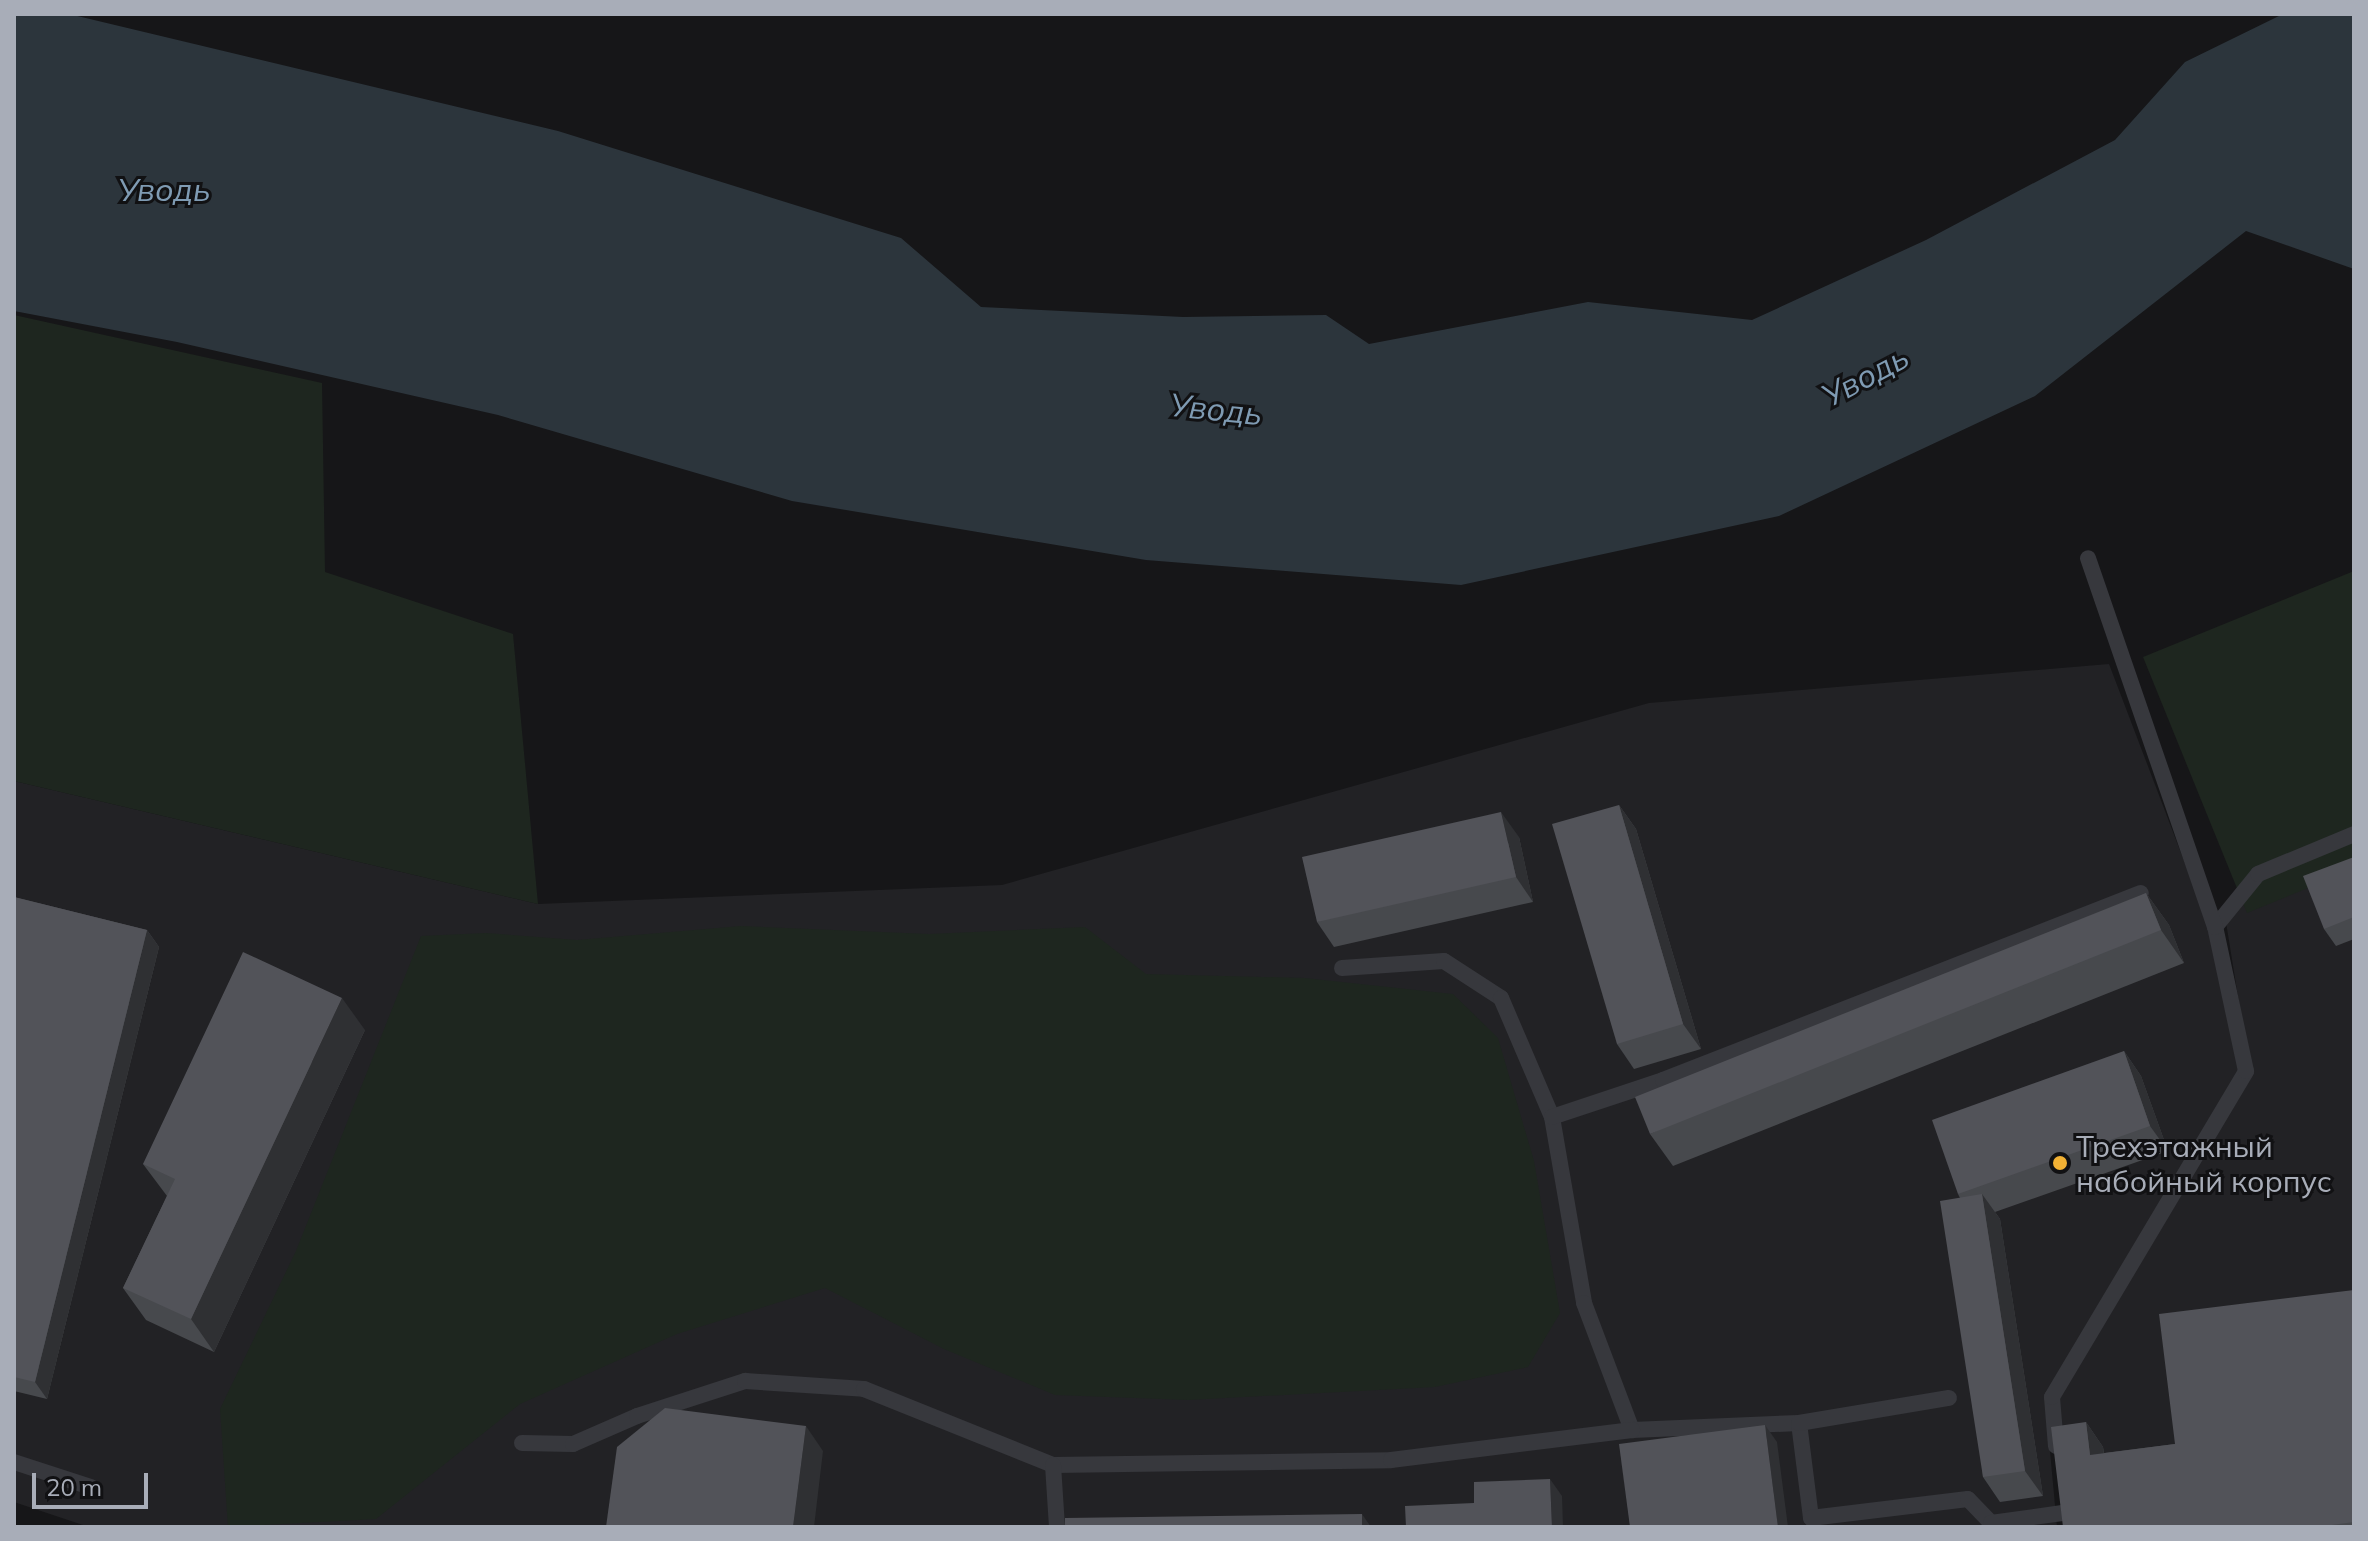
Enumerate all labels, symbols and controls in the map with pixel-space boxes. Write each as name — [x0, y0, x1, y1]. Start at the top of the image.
water label: Уводь — [117, 170, 211, 208]
water label: Уводь — [1815, 337, 1915, 415]
water label: Уводь — [1168, 385, 1264, 433]
place label: Трехэтажный набойный корпус — [2076, 1128, 2332, 1198]
marker: Трехэтажный набойный корпус — [2051, 1154, 2069, 1172]
scale bar — [36, 1457, 152, 1507]
text: 20 m — [46, 1472, 102, 1502]

